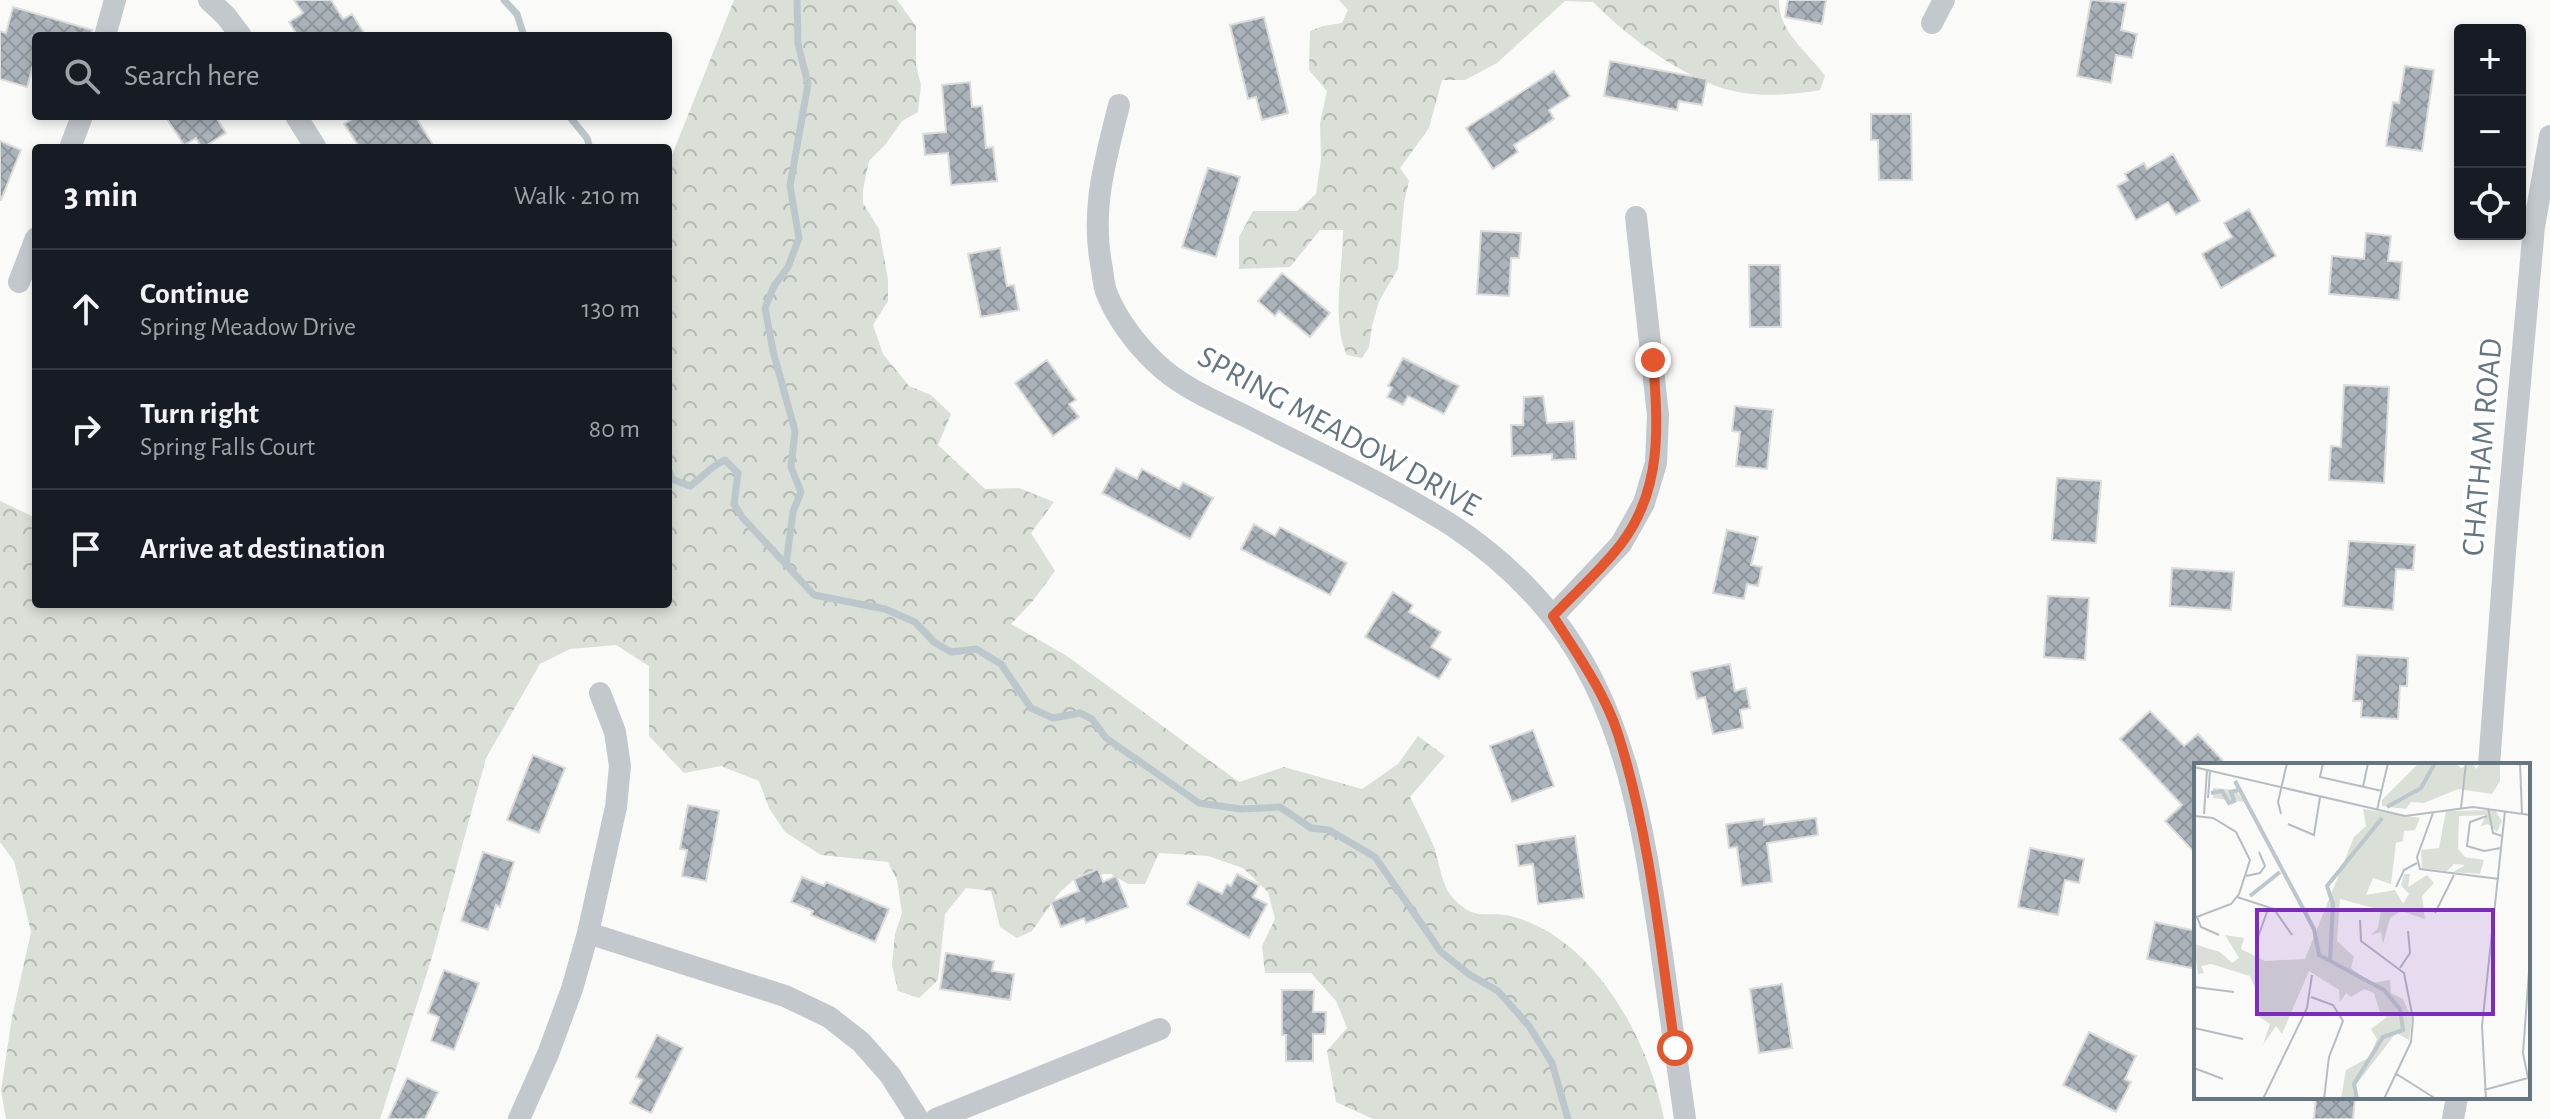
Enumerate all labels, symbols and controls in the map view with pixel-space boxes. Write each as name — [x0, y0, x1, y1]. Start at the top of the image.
map controls — [2454, 24, 2526, 240]
button: + — [2454, 24, 2526, 96]
search box — [32, 32, 672, 120]
icon: search — [60, 54, 104, 98]
text: Search here — [124, 61, 260, 91]
button: − — [2454, 96, 2526, 168]
button: locate — [2454, 168, 2526, 240]
text: 3 min — [64, 179, 138, 213]
text: Walk · 210 m — [514, 183, 640, 209]
text: Continue — [140, 279, 249, 309]
icon: ahead — [64, 287, 108, 331]
text: 130 m — [582, 296, 640, 322]
text: Spring Meadow Drive — [140, 314, 356, 340]
street label: CHATHAM ROAD — [2457, 337, 2507, 557]
street label: SPRING MEADOW DRIVE — [1192, 340, 1486, 522]
route end — [1635, 342, 1671, 378]
text: Turn right — [140, 399, 259, 429]
icon: right — [64, 407, 108, 451]
text: 80 m — [589, 416, 640, 442]
text: Spring Falls Court — [140, 434, 315, 460]
icon: arrive — [64, 527, 108, 571]
text: Arrive at destination — [140, 534, 386, 564]
inset map — [2194, 763, 2530, 1099]
route start — [1657, 1030, 1693, 1066]

